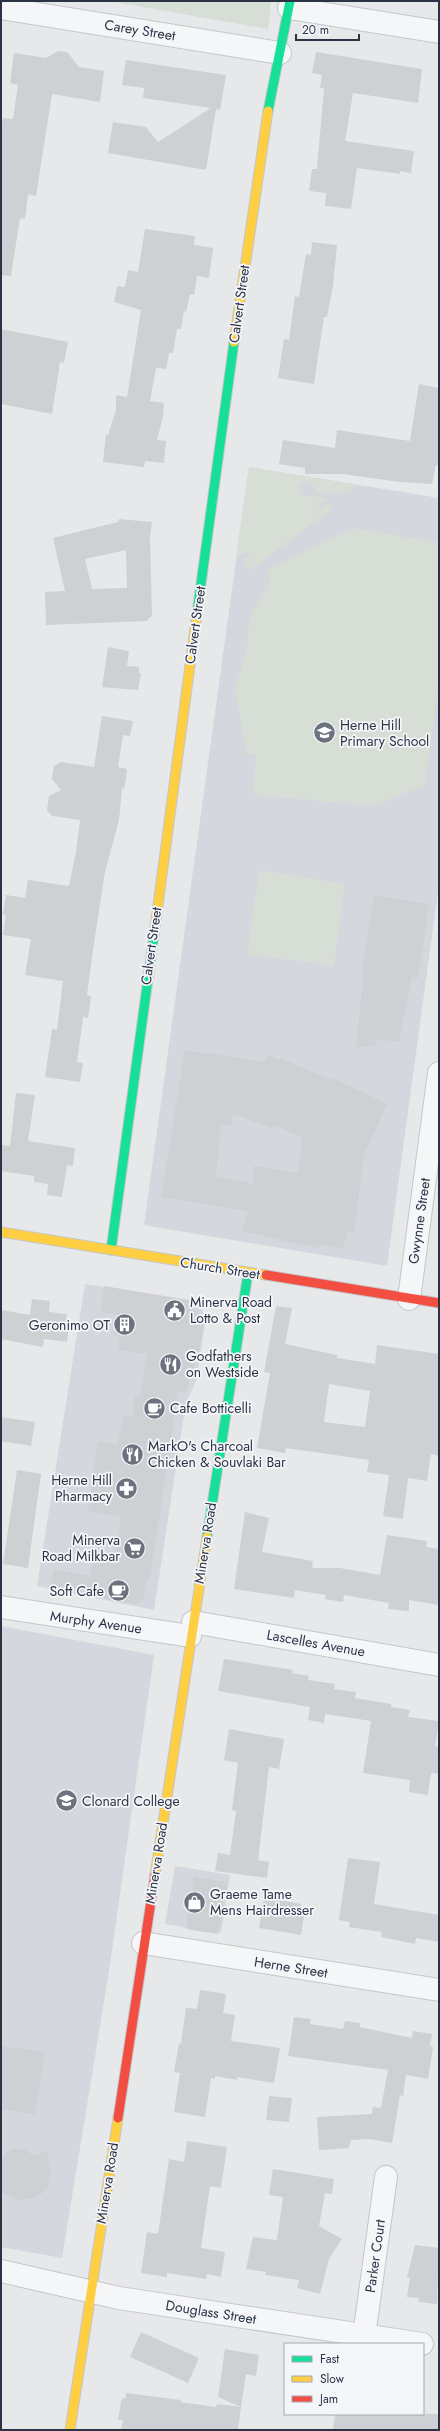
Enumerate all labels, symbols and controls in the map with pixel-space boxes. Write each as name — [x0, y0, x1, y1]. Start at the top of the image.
street label: Carey Street — [103, 15, 178, 46]
scale bar — [296, 16, 359, 42]
text: 20 m — [302, 21, 329, 39]
street label: Calvert Street — [224, 263, 254, 344]
street label: Calvert Street — [180, 584, 210, 665]
place label: Herne Hill Primary School — [340, 715, 429, 751]
school or university icon: Herne Hill Primary School — [312, 720, 338, 746]
street label: Calvert Street — [136, 905, 166, 986]
street label: Gwynne Street — [403, 1176, 435, 1265]
street label: Church Street — [179, 1252, 262, 1284]
place label: Minerva Road Lotto & Post — [190, 1292, 272, 1328]
public building icon: Minerva Road Lotto & Post — [162, 1297, 188, 1323]
building icon: Geronimo OT — [112, 1312, 138, 1338]
place label: Geronimo OT — [29, 1315, 110, 1335]
place label: Godfathers on Westside — [186, 1346, 259, 1382]
restaurant icon: Godfathers on Westside — [157, 1351, 183, 1377]
cafe icon: Cafe Botticelli — [141, 1395, 167, 1421]
place label: Cafe Botticelli — [170, 1398, 252, 1418]
place label: MarkO's Charcoal Chicken & Souvlaki Bar — [148, 1436, 286, 1472]
restaurant icon: MarkO's Charcoal Chicken & Souvlaki Bar — [119, 1441, 145, 1467]
place label: Herne Hill Pharmacy — [51, 1470, 113, 1506]
pharmacy icon: Herne Hill Pharmacy — [114, 1475, 140, 1501]
street label: Minerva Road — [189, 1501, 221, 1585]
place label: Minerva Road Milkbar — [42, 1530, 120, 1566]
supermarket icon: Minerva Road Milkbar — [122, 1535, 148, 1561]
cafe icon: Soft Cafe — [106, 1578, 132, 1604]
place label: Soft Cafe — [50, 1581, 104, 1601]
street label: Murphy Avenue — [49, 1606, 143, 1638]
street label: Lascelles Avenue — [265, 1624, 367, 1662]
school or university icon: Clonard College — [54, 1788, 80, 1814]
place label: Clonard College — [82, 1791, 180, 1811]
street label: Minerva Road — [140, 1821, 172, 1905]
place label: Graeme Tame Mens Hairdresser — [210, 1884, 314, 1920]
shop icon: Graeme Tame Mens Hairdresser — [181, 1889, 207, 1915]
street label: Herne Street — [253, 1951, 330, 1983]
street label: Minerva Road — [91, 2141, 123, 2225]
street label: Parker Court — [360, 2217, 390, 2294]
street label: Douglass Street — [164, 2295, 258, 2329]
legend — [284, 2343, 424, 2415]
text: Fast — [320, 2350, 339, 2368]
text: Slow — [320, 2370, 345, 2388]
text: Jam — [318, 2390, 338, 2408]

